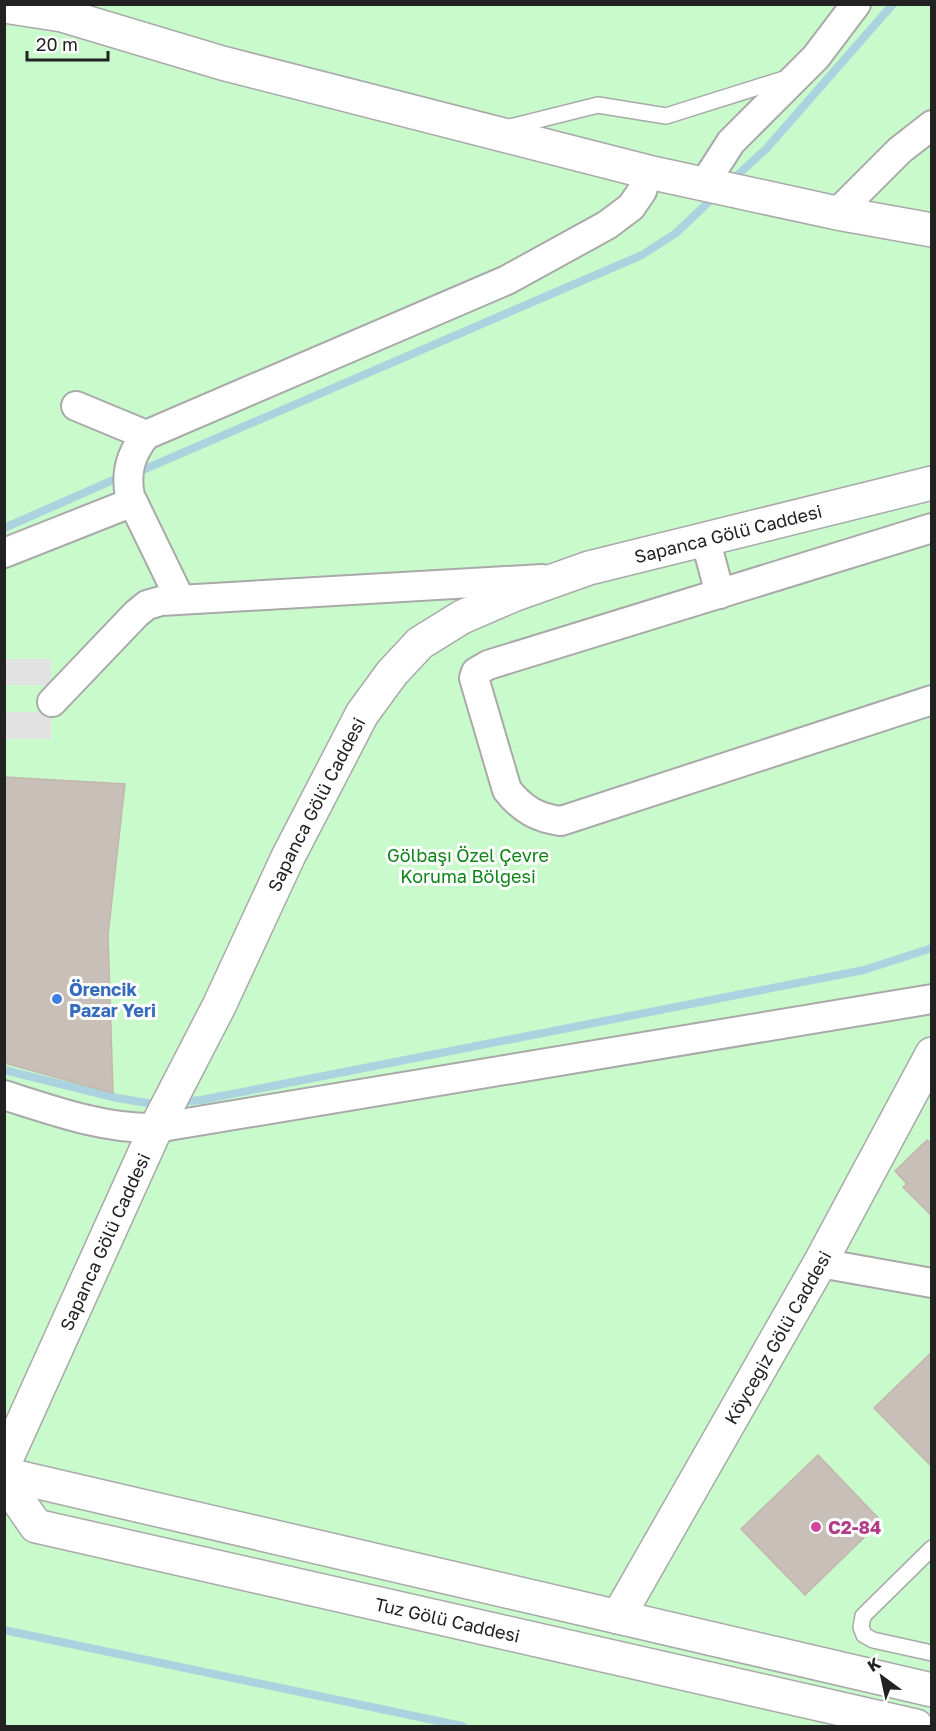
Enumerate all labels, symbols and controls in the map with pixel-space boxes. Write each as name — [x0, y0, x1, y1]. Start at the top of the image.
scale bar — [27, 24, 108, 62]
text: 20 m — [36, 33, 78, 55]
street label: Sapanca Gölü Caddesi — [632, 500, 824, 567]
street label: Sapanca Gölü Caddesi — [263, 713, 369, 895]
park label: Gölbaşı Özel Çevre Koruma Bölgesi — [387, 844, 549, 887]
place label: Örencik Pazar Yeri — [69, 978, 156, 1021]
marker: Örencik Pazar Yeri — [50, 992, 64, 1006]
street label: Sapanca Gölü Caddesi — [55, 1149, 154, 1334]
street label: Köyceğiz Gölü Caddesi — [719, 1247, 836, 1428]
place label: C2-84 — [828, 1516, 881, 1538]
marker: C2-84 — [809, 1520, 823, 1534]
street label: Tuz Gölü Caddesi — [373, 1592, 522, 1647]
north arrow — [852, 1647, 912, 1707]
text: K — [864, 1653, 884, 1676]

